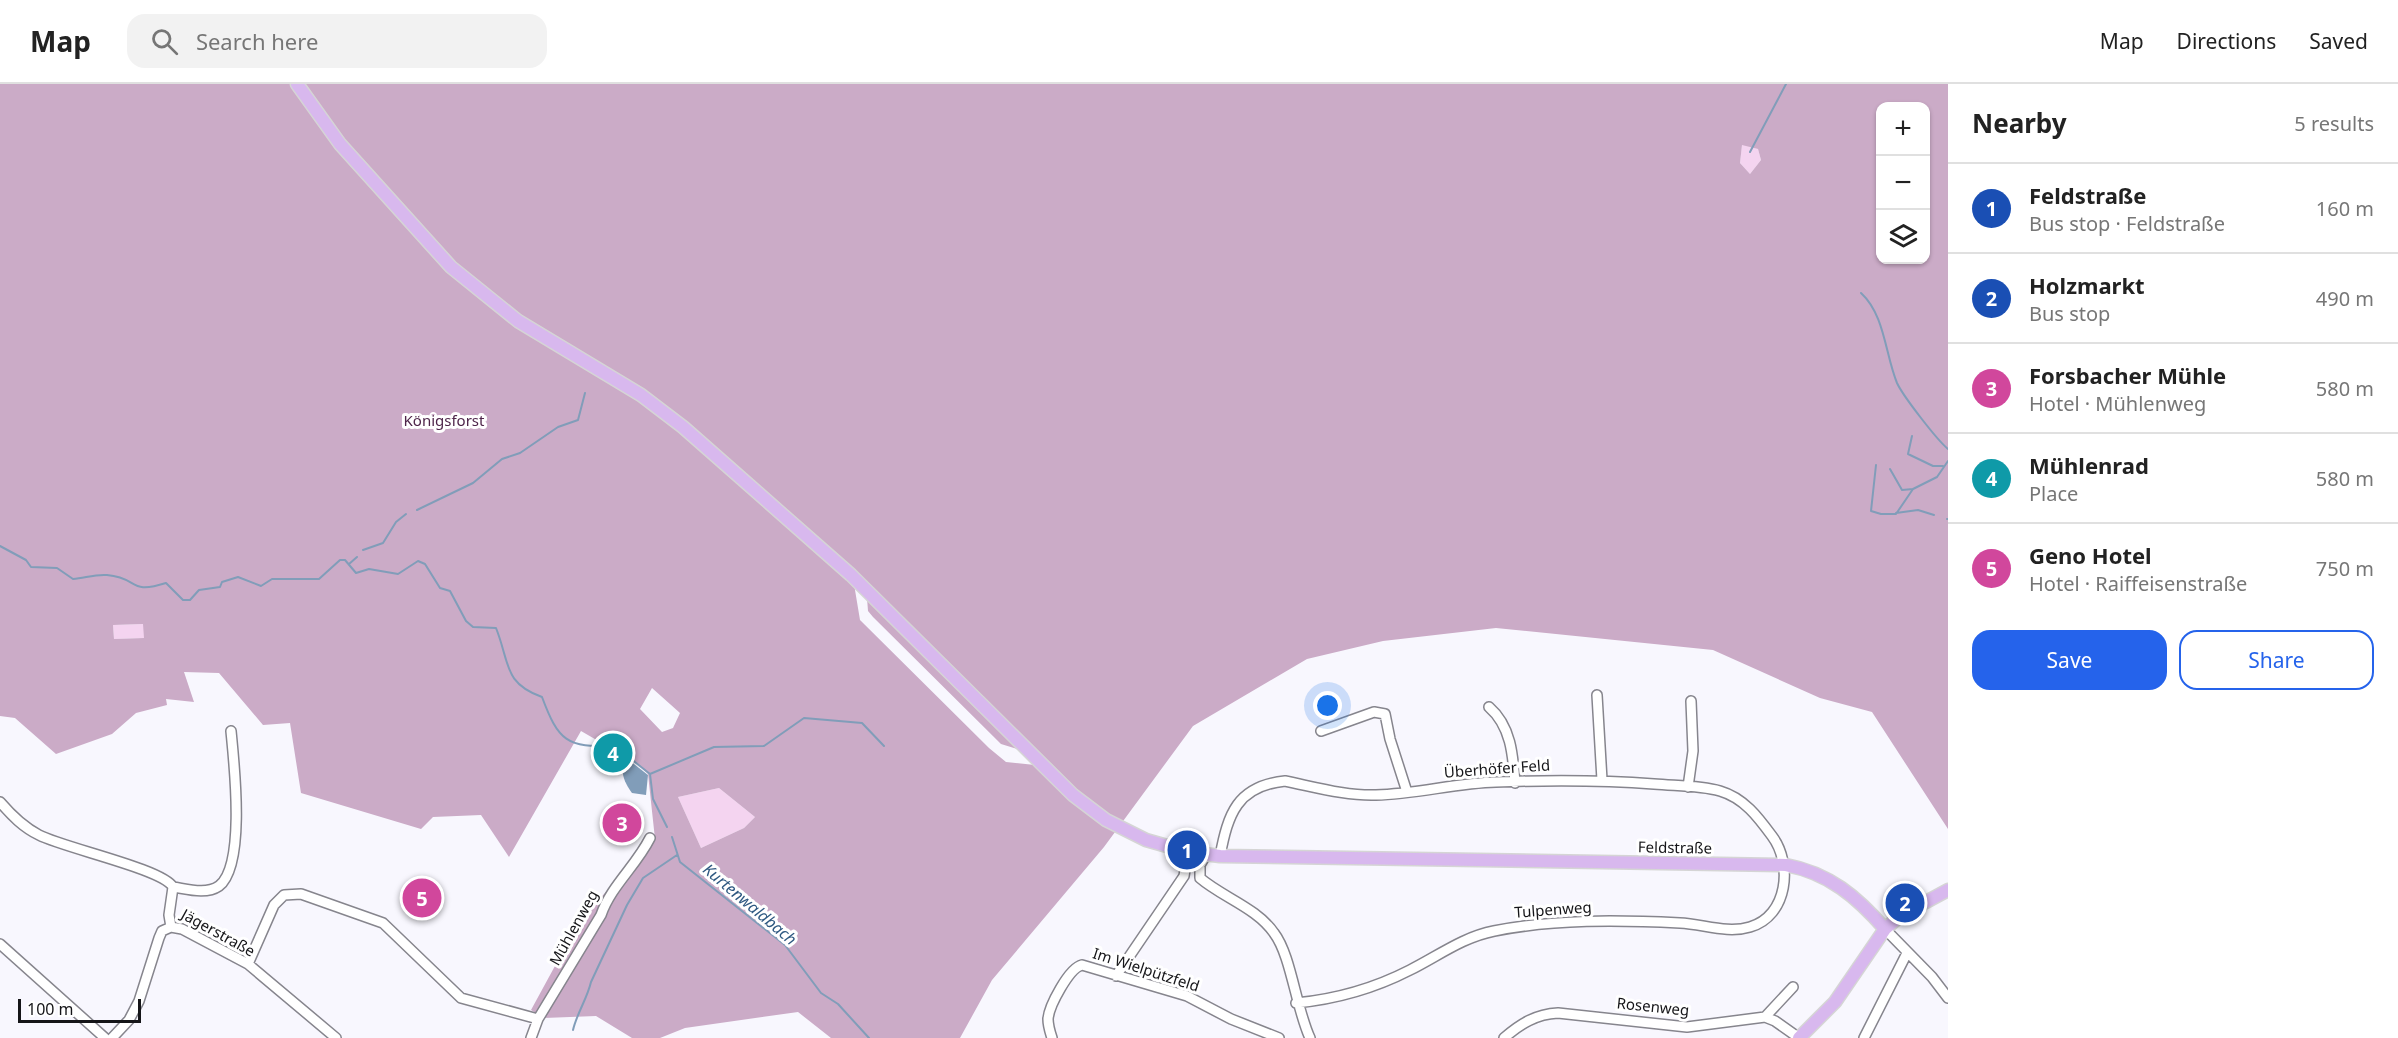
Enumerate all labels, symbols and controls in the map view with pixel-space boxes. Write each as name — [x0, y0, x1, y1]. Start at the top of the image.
search box — [127, 14, 547, 68]
text: Map — [30, 22, 91, 60]
icon: search — [148, 25, 181, 58]
text: Search here — [196, 26, 318, 56]
text: Map — [2100, 27, 2144, 55]
text: Directions — [2177, 27, 2276, 55]
text: Saved — [2309, 27, 2368, 55]
map controls — [1876, 102, 1930, 264]
button: + — [1876, 102, 1930, 156]
text: Nearby — [1972, 105, 2067, 141]
text: 5 results — [2294, 110, 2374, 137]
button: − — [1876, 156, 1930, 210]
text: Feldstraße — [2029, 180, 2146, 210]
text: 1 — [1986, 195, 1997, 222]
text: 160 m — [2316, 195, 2374, 222]
button: layers — [1876, 210, 1930, 264]
text: Bus stop · Feldstraße — [2029, 210, 2225, 237]
text: Holzmarkt — [2029, 270, 2145, 300]
text: 2 — [1986, 285, 1997, 312]
text: 490 m — [2316, 285, 2374, 312]
text: Bus stop — [2029, 300, 2110, 327]
text: Forsbacher Mühle — [2029, 360, 2226, 390]
text: 3 — [1986, 375, 1997, 402]
text: 580 m — [2316, 375, 2374, 402]
text: Hotel · Mühlenweg — [2029, 390, 2206, 417]
park label: Königsforst — [404, 410, 485, 430]
text: Mühlenrad — [2029, 450, 2149, 480]
text: 4 — [1986, 465, 1997, 492]
text: 580 m — [2316, 465, 2374, 492]
text: Place — [2029, 480, 2078, 507]
text: Geno Hotel — [2029, 540, 2152, 570]
text: 5 — [1986, 555, 1997, 582]
text: 750 m — [2316, 555, 2374, 582]
text: Hotel · Raiffeisenstraße — [2029, 570, 2247, 597]
button: Save — [1972, 630, 2167, 690]
button: Share — [2179, 630, 2374, 690]
your location — [1313, 691, 1342, 720]
pin: 4 — [594, 730, 632, 776]
street label: Überhöfer Feld — [1443, 754, 1551, 782]
pin: 3 — [602, 800, 642, 846]
pin: 1 — [1168, 828, 1206, 873]
street label: Feldstraße — [1638, 836, 1712, 858]
water label: Kurtenwaldbach — [698, 858, 802, 950]
pin: 5 — [402, 876, 442, 920]
pin: 2 — [1886, 880, 1924, 926]
street label: Mühlenweg — [544, 886, 602, 969]
street label: Tulpenweg — [1514, 896, 1592, 922]
street label: Jägerstraße — [176, 903, 259, 961]
street label: Im Wielpützfeld — [1091, 942, 1202, 996]
street label: Rosenweg — [1616, 992, 1690, 1020]
scale bar — [18, 996, 141, 1024]
text: 100 m — [27, 998, 74, 1020]

